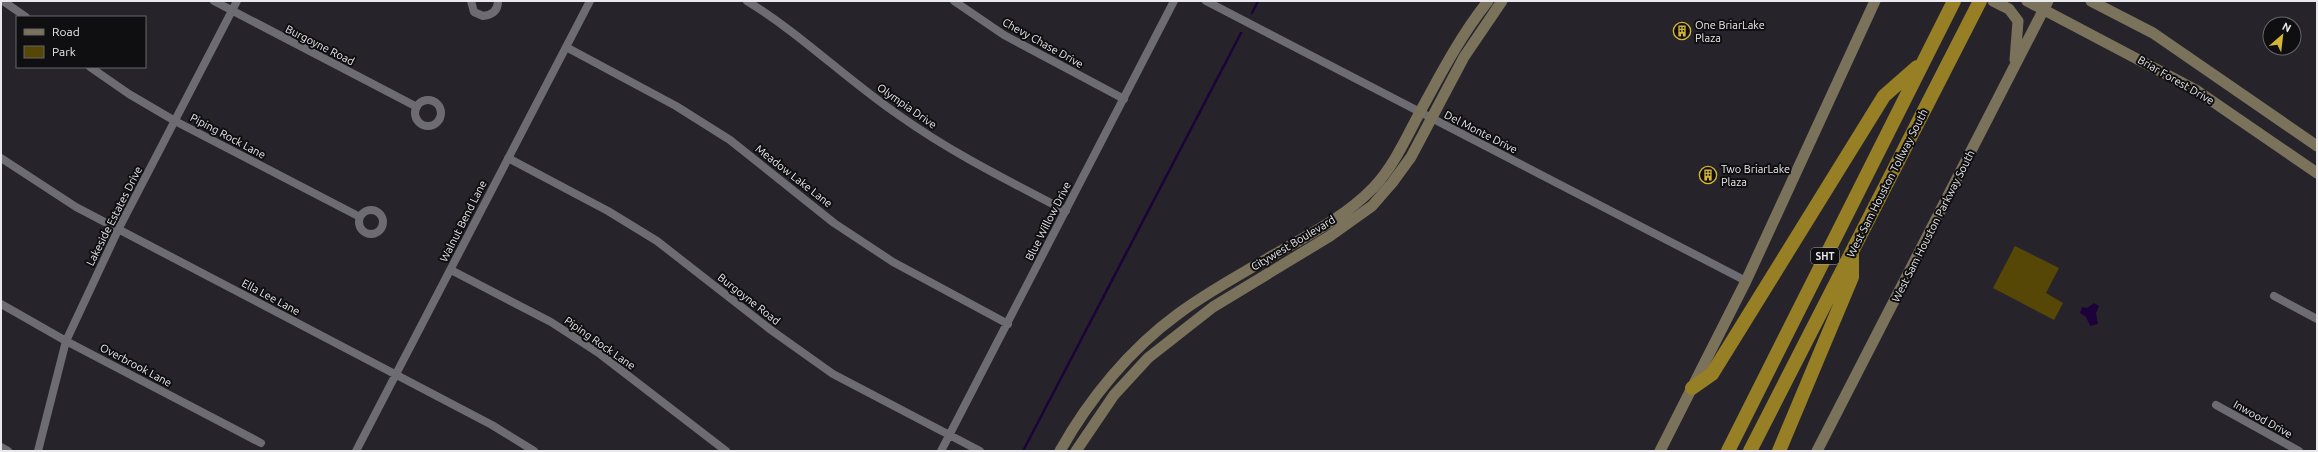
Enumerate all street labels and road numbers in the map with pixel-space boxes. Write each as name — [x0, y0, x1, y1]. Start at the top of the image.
street label: Chevy Chase Drive — [1001, 16, 1085, 70]
street label: Burgoyne Road — [284, 22, 356, 68]
street label: Briar Forest Drive — [2136, 53, 2216, 107]
street label: Olympia Drive — [875, 81, 939, 131]
street label: West Sam Houston Tollway South — [1844, 107, 1930, 259]
street label: Del Monte Drive — [1442, 108, 1520, 156]
street label: Piping Rock Lane — [188, 111, 268, 161]
street label: Meadow Lake Lane — [753, 142, 835, 210]
street label: West Sam Houston Parkway South — [1889, 148, 1977, 304]
street label: Lakeside Estates Drive — [84, 164, 144, 268]
street label: Walnut Bend Lane — [437, 178, 489, 264]
street label: Blue Willow Drive — [1023, 179, 1073, 263]
street label: Citywest Boulevard — [1249, 213, 1337, 273]
road number: SHT — [1811, 248, 1839, 264]
street label: Burgoyne Road — [715, 271, 783, 327]
street label: Ella Lee Lane — [240, 277, 302, 317]
street label: Piping Rock Lane — [562, 314, 638, 372]
street label: Overbrook Lane — [98, 341, 174, 389]
street label: Inwood Drive — [2231, 398, 2295, 440]

